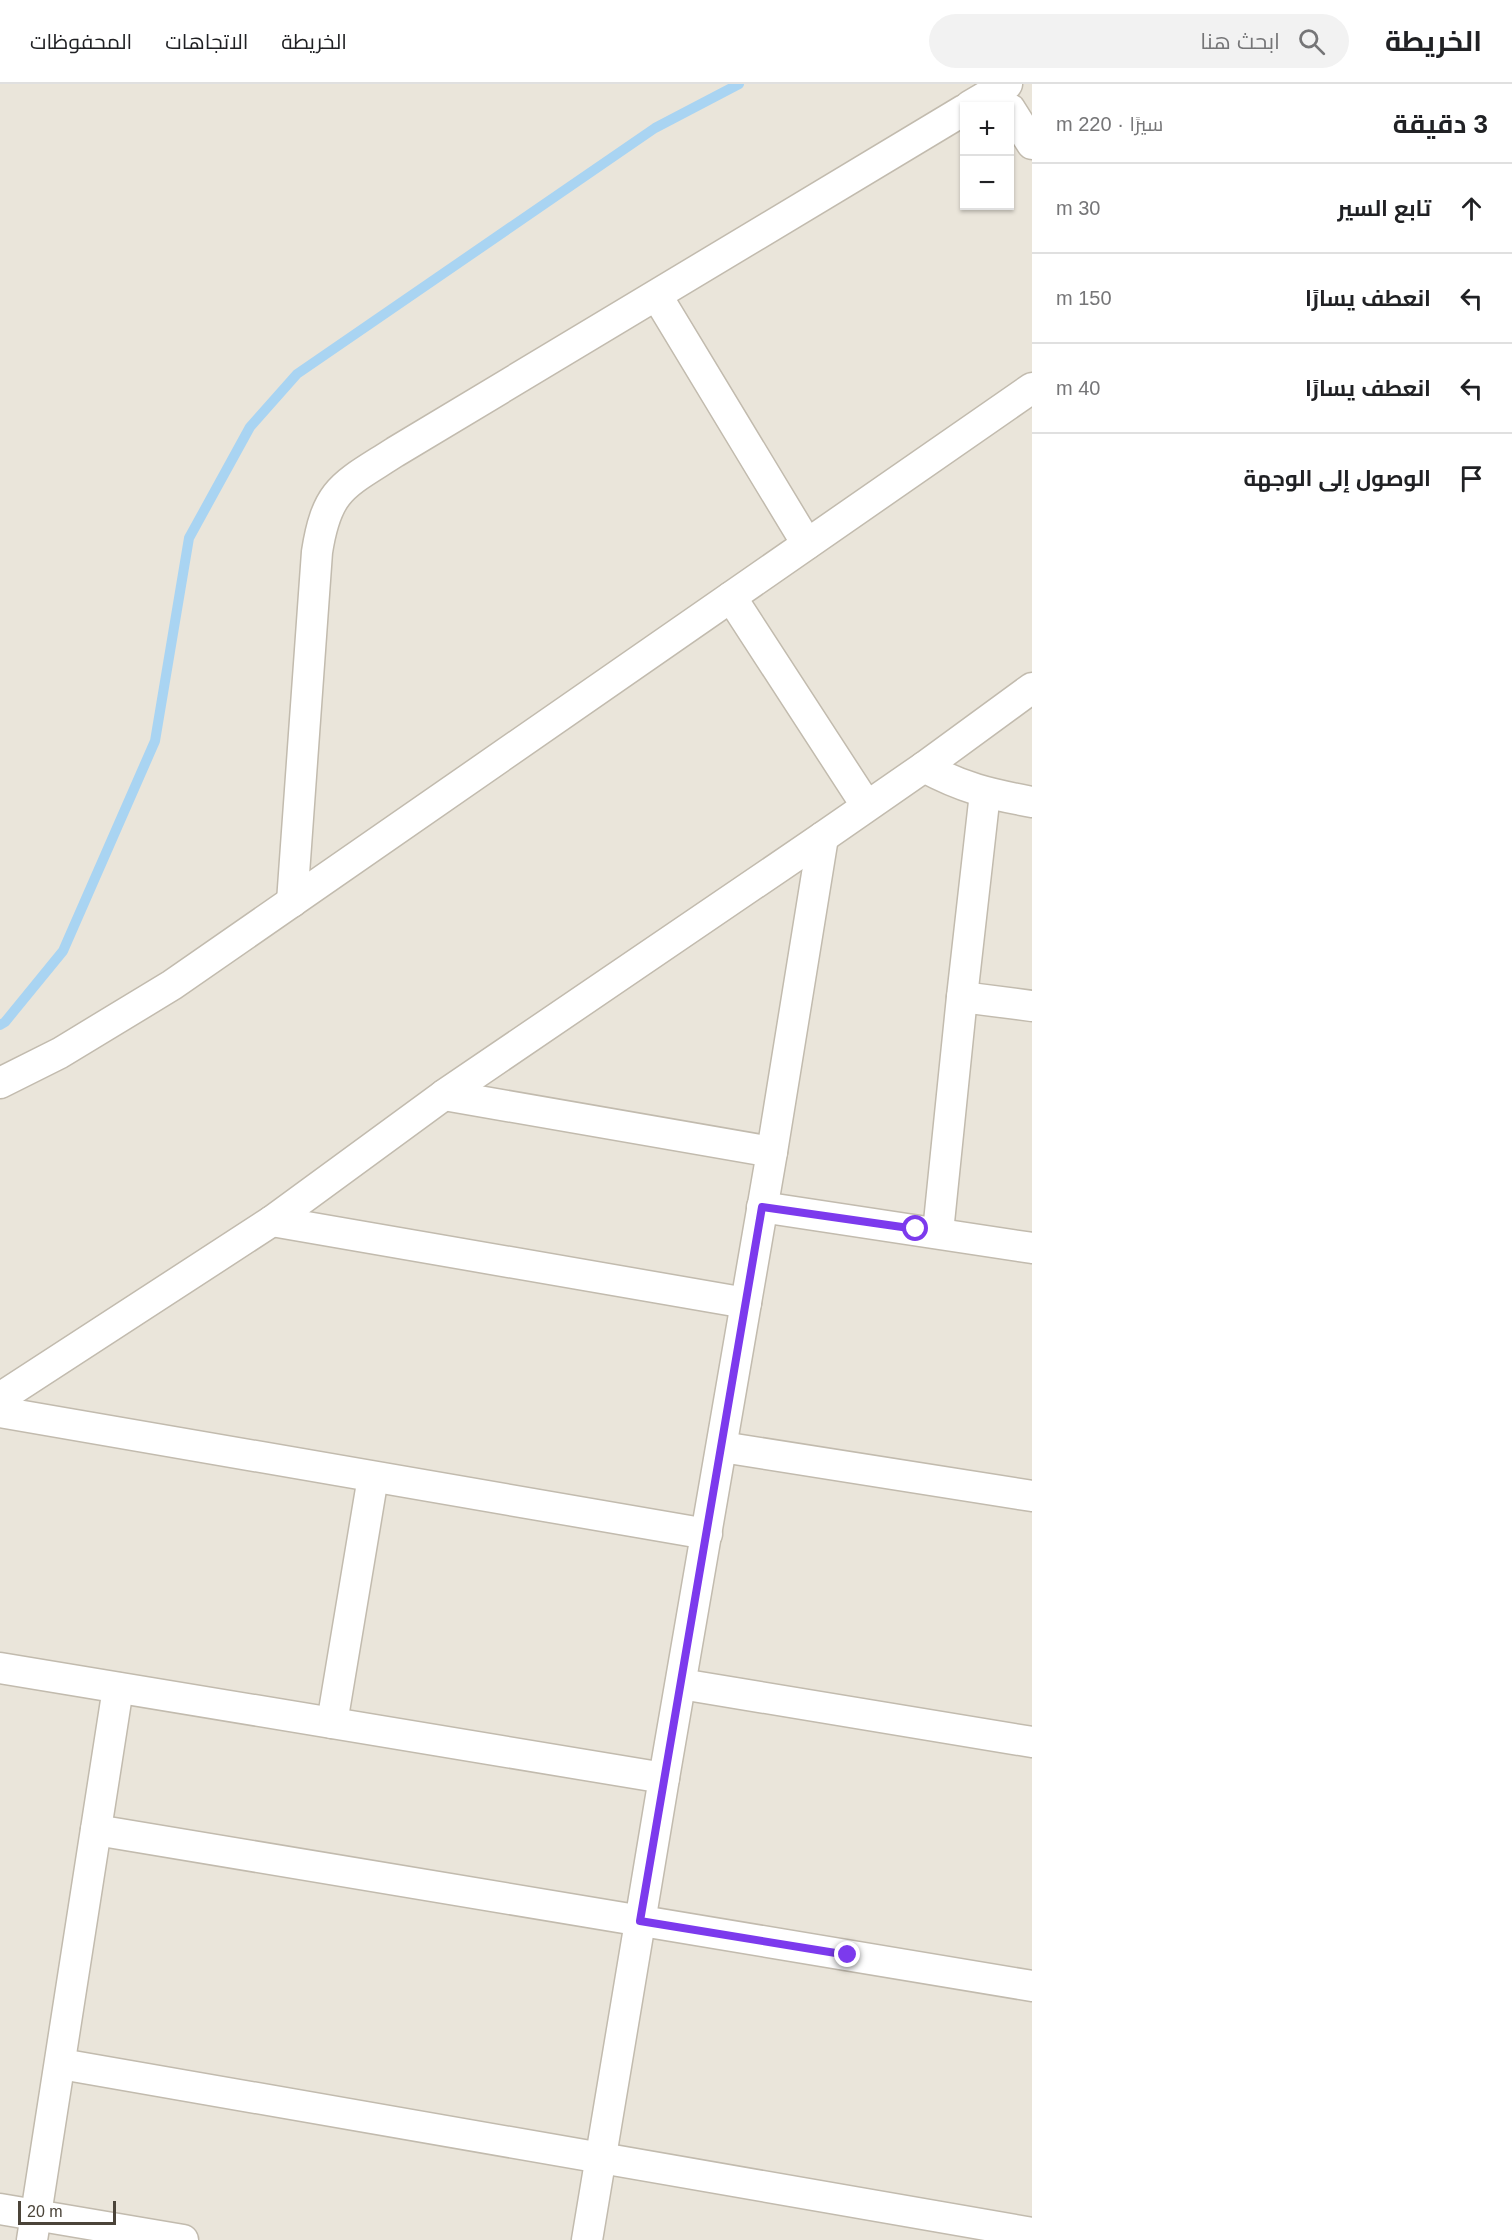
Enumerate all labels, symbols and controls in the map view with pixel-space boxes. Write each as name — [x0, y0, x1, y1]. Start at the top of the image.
search box — [929, 14, 1349, 68]
icon: search — [1295, 25, 1328, 58]
text: الخريطة — [1385, 26, 1482, 57]
text: ابحث هنا — [1200, 29, 1280, 54]
text: المحفوظات — [30, 30, 132, 53]
text: الاتجاهات — [165, 30, 248, 53]
text: الخريطة — [281, 30, 347, 53]
map controls — [960, 102, 1014, 210]
button: + — [960, 102, 1014, 156]
text: 3 دقيقة — [1393, 109, 1488, 139]
text: سيرًا · 220 m — [1056, 113, 1163, 135]
button: − — [960, 156, 1014, 210]
icon: ahead — [1455, 192, 1488, 225]
text: تابع السير — [1337, 196, 1431, 221]
text: 30 m — [1056, 197, 1100, 219]
icon: left — [1455, 282, 1488, 315]
text: انعطف يسارًا — [1305, 286, 1431, 311]
text: 150 m — [1056, 287, 1112, 309]
icon: left — [1455, 372, 1488, 405]
text: انعطف يسارًا — [1305, 376, 1431, 401]
text: 40 m — [1056, 377, 1100, 399]
icon: arrive — [1455, 462, 1488, 495]
text: الوصول إلى الوجهة — [1244, 466, 1431, 491]
route start — [902, 1215, 928, 1241]
route end — [834, 1941, 860, 1967]
scale bar — [18, 2198, 116, 2226]
text: 20 m — [27, 2203, 63, 2220]

